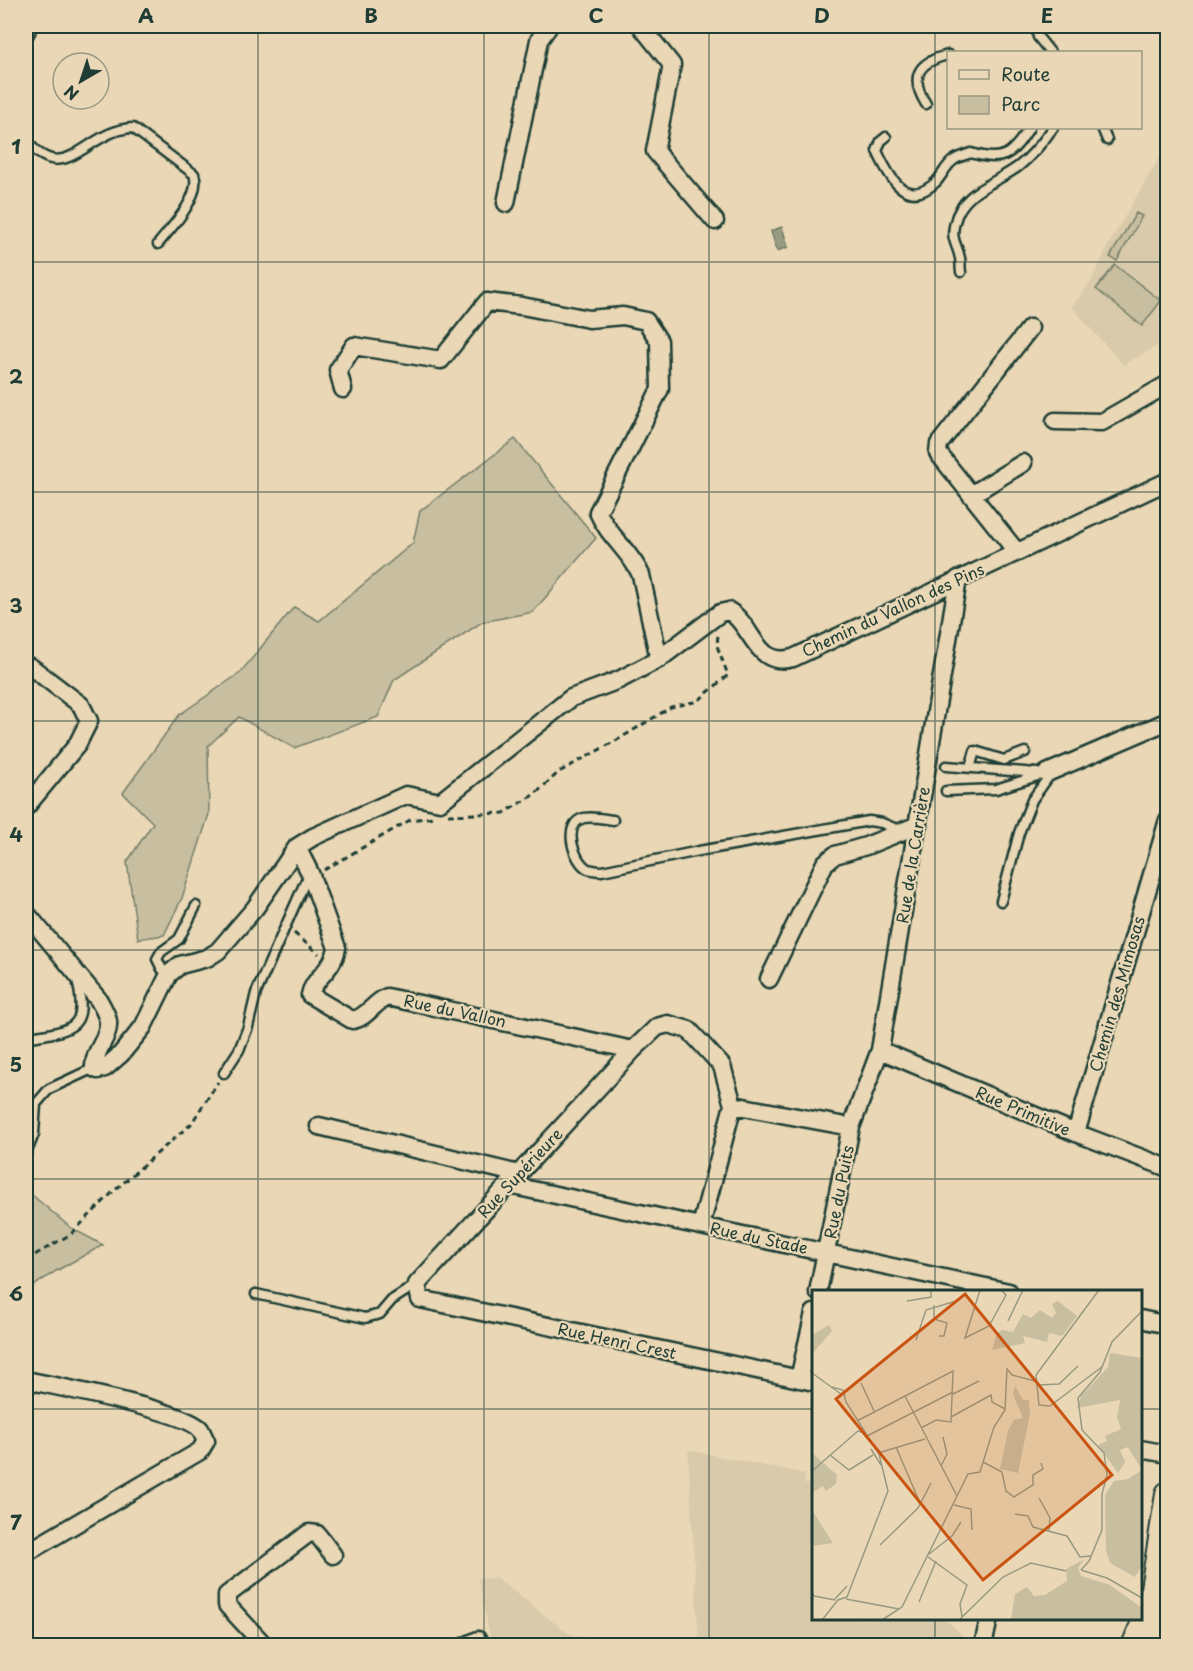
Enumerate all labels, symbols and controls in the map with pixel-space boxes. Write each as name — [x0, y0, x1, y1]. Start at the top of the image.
text: A — [138, 0, 154, 30]
text: B — [364, 0, 378, 30]
text: C — [588, 0, 604, 30]
text: D — [814, 0, 830, 30]
text: E — [1041, 0, 1053, 30]
north arrow — [51, 51, 111, 111]
legend — [947, 51, 1142, 129]
text: Route — [1001, 60, 1051, 87]
text: N — [58, 80, 83, 107]
text: Parc — [1001, 90, 1040, 117]
text: 1 — [11, 131, 21, 161]
text: 2 — [9, 361, 23, 391]
street label: Chemin du Vallon des Pins — [798, 556, 988, 662]
text: 3 — [9, 590, 23, 620]
street label: Rue de la Carrière — [889, 784, 935, 925]
text: 4 — [9, 819, 23, 849]
street label: Chemin des Mimosas — [1082, 913, 1150, 1074]
street label: Rue du Vallon — [402, 987, 509, 1033]
text: 5 — [10, 1049, 22, 1079]
street label: Rue Primitive — [972, 1079, 1075, 1141]
street label: Rue Supérieure — [471, 1122, 568, 1223]
street label: Rue du Puits — [817, 1143, 859, 1241]
street label: Rue du Stade — [708, 1215, 810, 1259]
text: 6 — [9, 1278, 23, 1308]
inset map — [812, 1290, 1142, 1620]
street label: Rue Henri Crest — [556, 1316, 679, 1364]
text: 7 — [10, 1507, 22, 1537]

